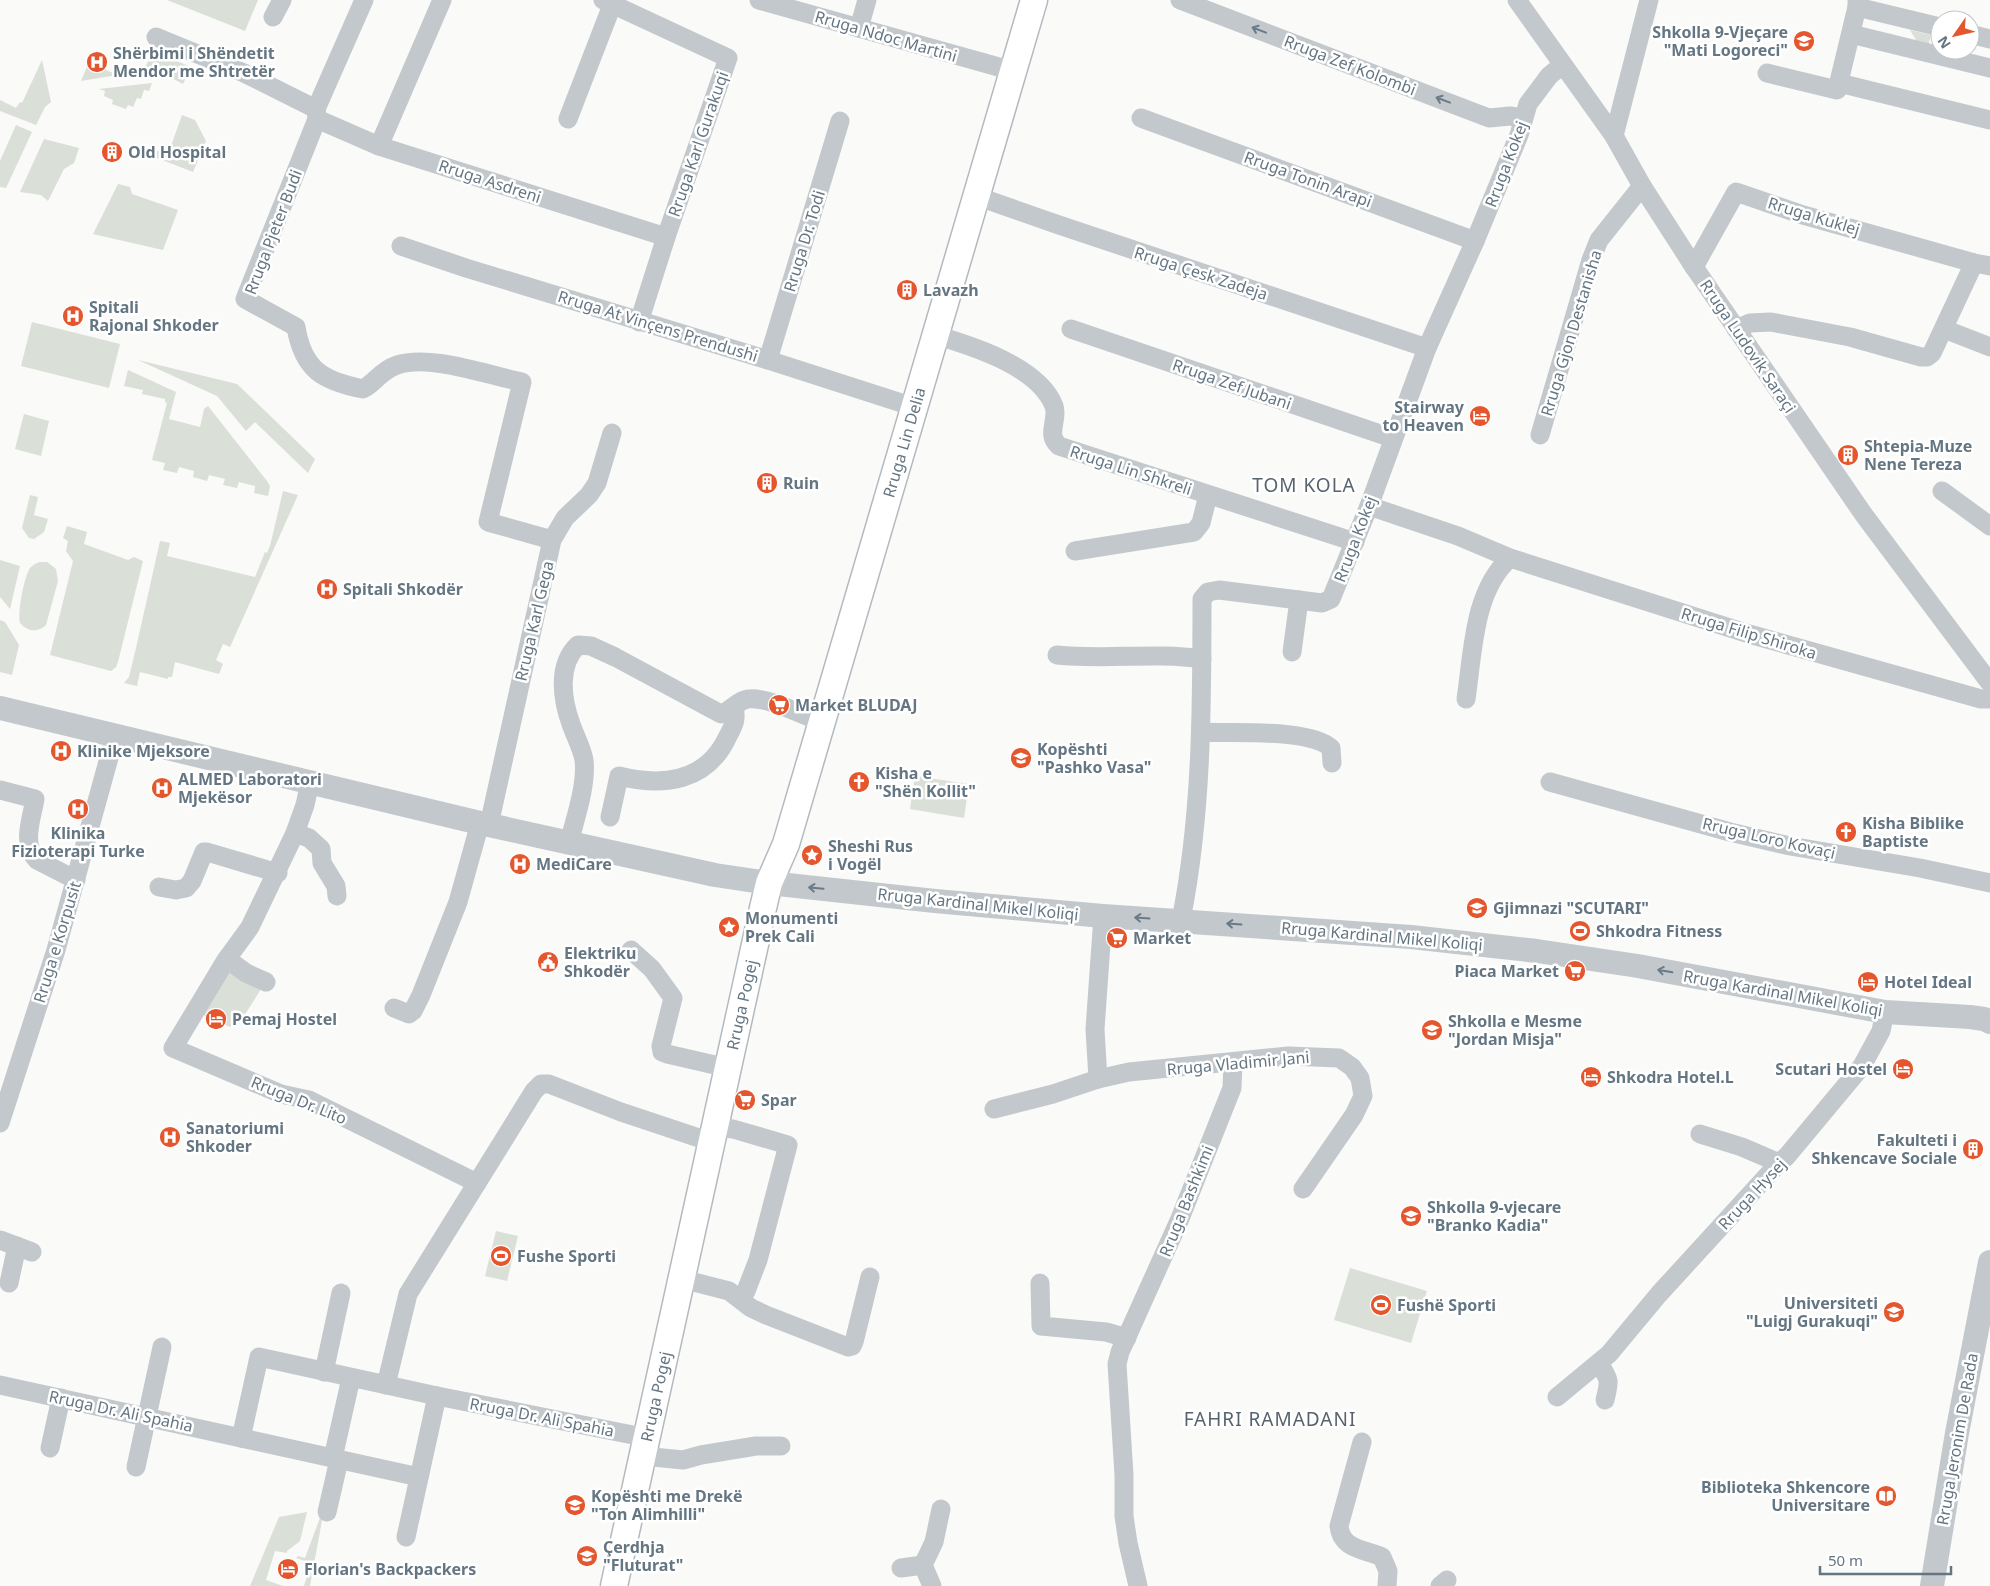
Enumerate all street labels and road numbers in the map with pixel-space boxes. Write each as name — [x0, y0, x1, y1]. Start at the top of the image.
street label: Rruga Ndoc Martini — [812, 5, 960, 67]
street label: Rruga Zef Kolombi — [1281, 30, 1419, 100]
street label: Rruga Karl Gurakuqi — [663, 68, 733, 220]
street label: Rruga Kokej — [1479, 118, 1533, 210]
street label: Rruga Tonin Arapi — [1241, 146, 1375, 212]
street label: Rruga Asdreni — [436, 154, 544, 208]
street label: Rruga Pjeter Budi — [239, 166, 307, 298]
street label: Rruga Dr. Todi — [778, 188, 830, 294]
street label: Rruga Kuklej — [1765, 192, 1863, 240]
street label: Rruga Çesk Zadeja — [1131, 241, 1271, 305]
street label: Rruga Gjon Destanisha — [1535, 247, 1607, 419]
street label: Rruga Ludovik Saraçi — [1695, 275, 1801, 417]
street label: Rruga At Vinçens Prendushi — [555, 285, 761, 367]
street label: Rruga Zef Jubani — [1170, 353, 1294, 415]
street label: Rruga Lin Delia — [877, 385, 931, 500]
street label: Rruga Lin Shkreli — [1067, 440, 1195, 500]
street label: Rruga Kokej — [1328, 493, 1382, 585]
street label: Rruga Karl Gega — [509, 559, 559, 683]
street label: Rruga Filip Shiroka — [1679, 602, 1819, 664]
street label: Rruga Loro Kovaçi — [1700, 812, 1838, 864]
street label: Rruga e Korpusit — [28, 878, 86, 1006]
street label: Rruga Kardinal Mikel Koliqi — [876, 883, 1080, 925]
street label: Rruga Kardinal Mikel Koliqi — [1280, 916, 1484, 956]
street label: Rruga Pogej — [721, 958, 762, 1052]
street label: Rruga Kardinal Mikel Koliqi — [1682, 965, 1884, 1021]
street label: Rruga Vladimir Jani — [1166, 1046, 1310, 1080]
street label: Rruga Dr. Lito — [248, 1071, 350, 1129]
street label: Rruga Bashkimi — [1154, 1142, 1218, 1260]
street label: Rruga Hysej — [1713, 1153, 1791, 1235]
street label: Rruga Pogej — [635, 1349, 676, 1444]
street label: Rruga Jeronim De Rada — [1931, 1351, 1983, 1527]
street label: Rruga Dr. Ali Spahia — [47, 1385, 195, 1437]
street label: Rruga Dr. Ali Spahia — [468, 1392, 616, 1442]

